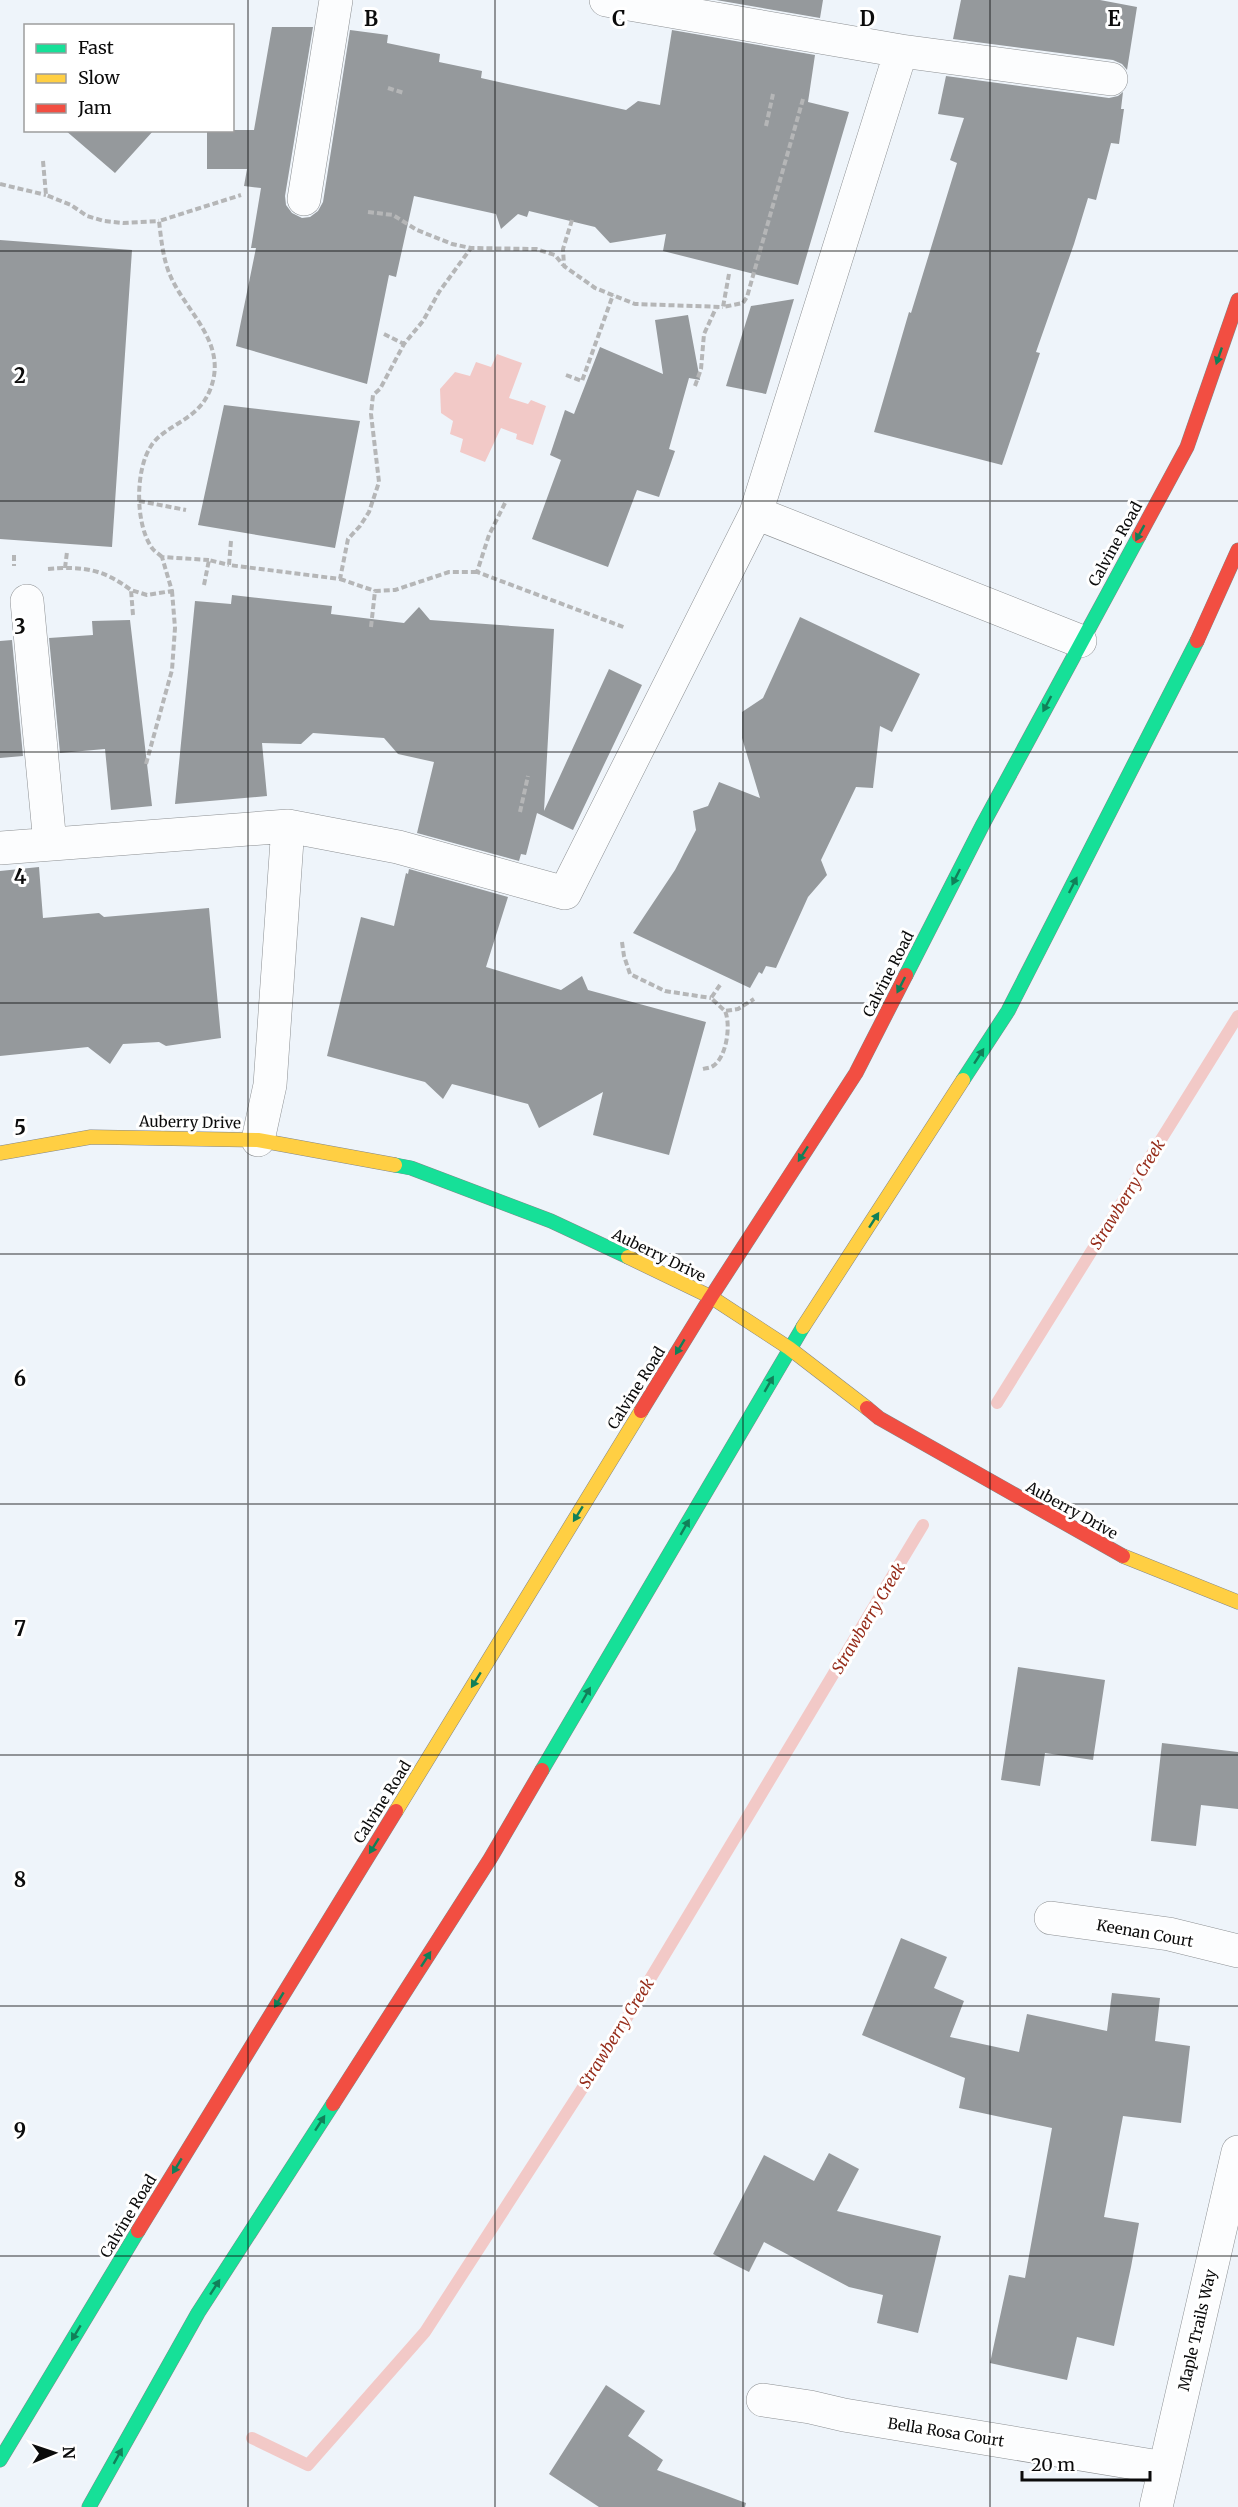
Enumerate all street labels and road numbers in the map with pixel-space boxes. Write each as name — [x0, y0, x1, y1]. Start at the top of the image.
street label: Calvine Road — [1084, 498, 1146, 590]
street label: Calvine Road — [858, 928, 918, 1020]
street label: Auberry Drive — [138, 1112, 241, 1132]
street label: Auberry Drive — [608, 1224, 709, 1286]
street label: Calvine Road — [603, 1343, 669, 1433]
street label: Auberry Drive — [1022, 1477, 1121, 1543]
street label: Calvine Road — [349, 1757, 415, 1847]
street label: Keenan Court — [1095, 1915, 1195, 1951]
street label: Calvine Road — [96, 2171, 160, 2261]
street label: Maple Trails Way — [1174, 2267, 1220, 2393]
street label: Bella Rosa Court — [886, 2413, 1006, 2451]

